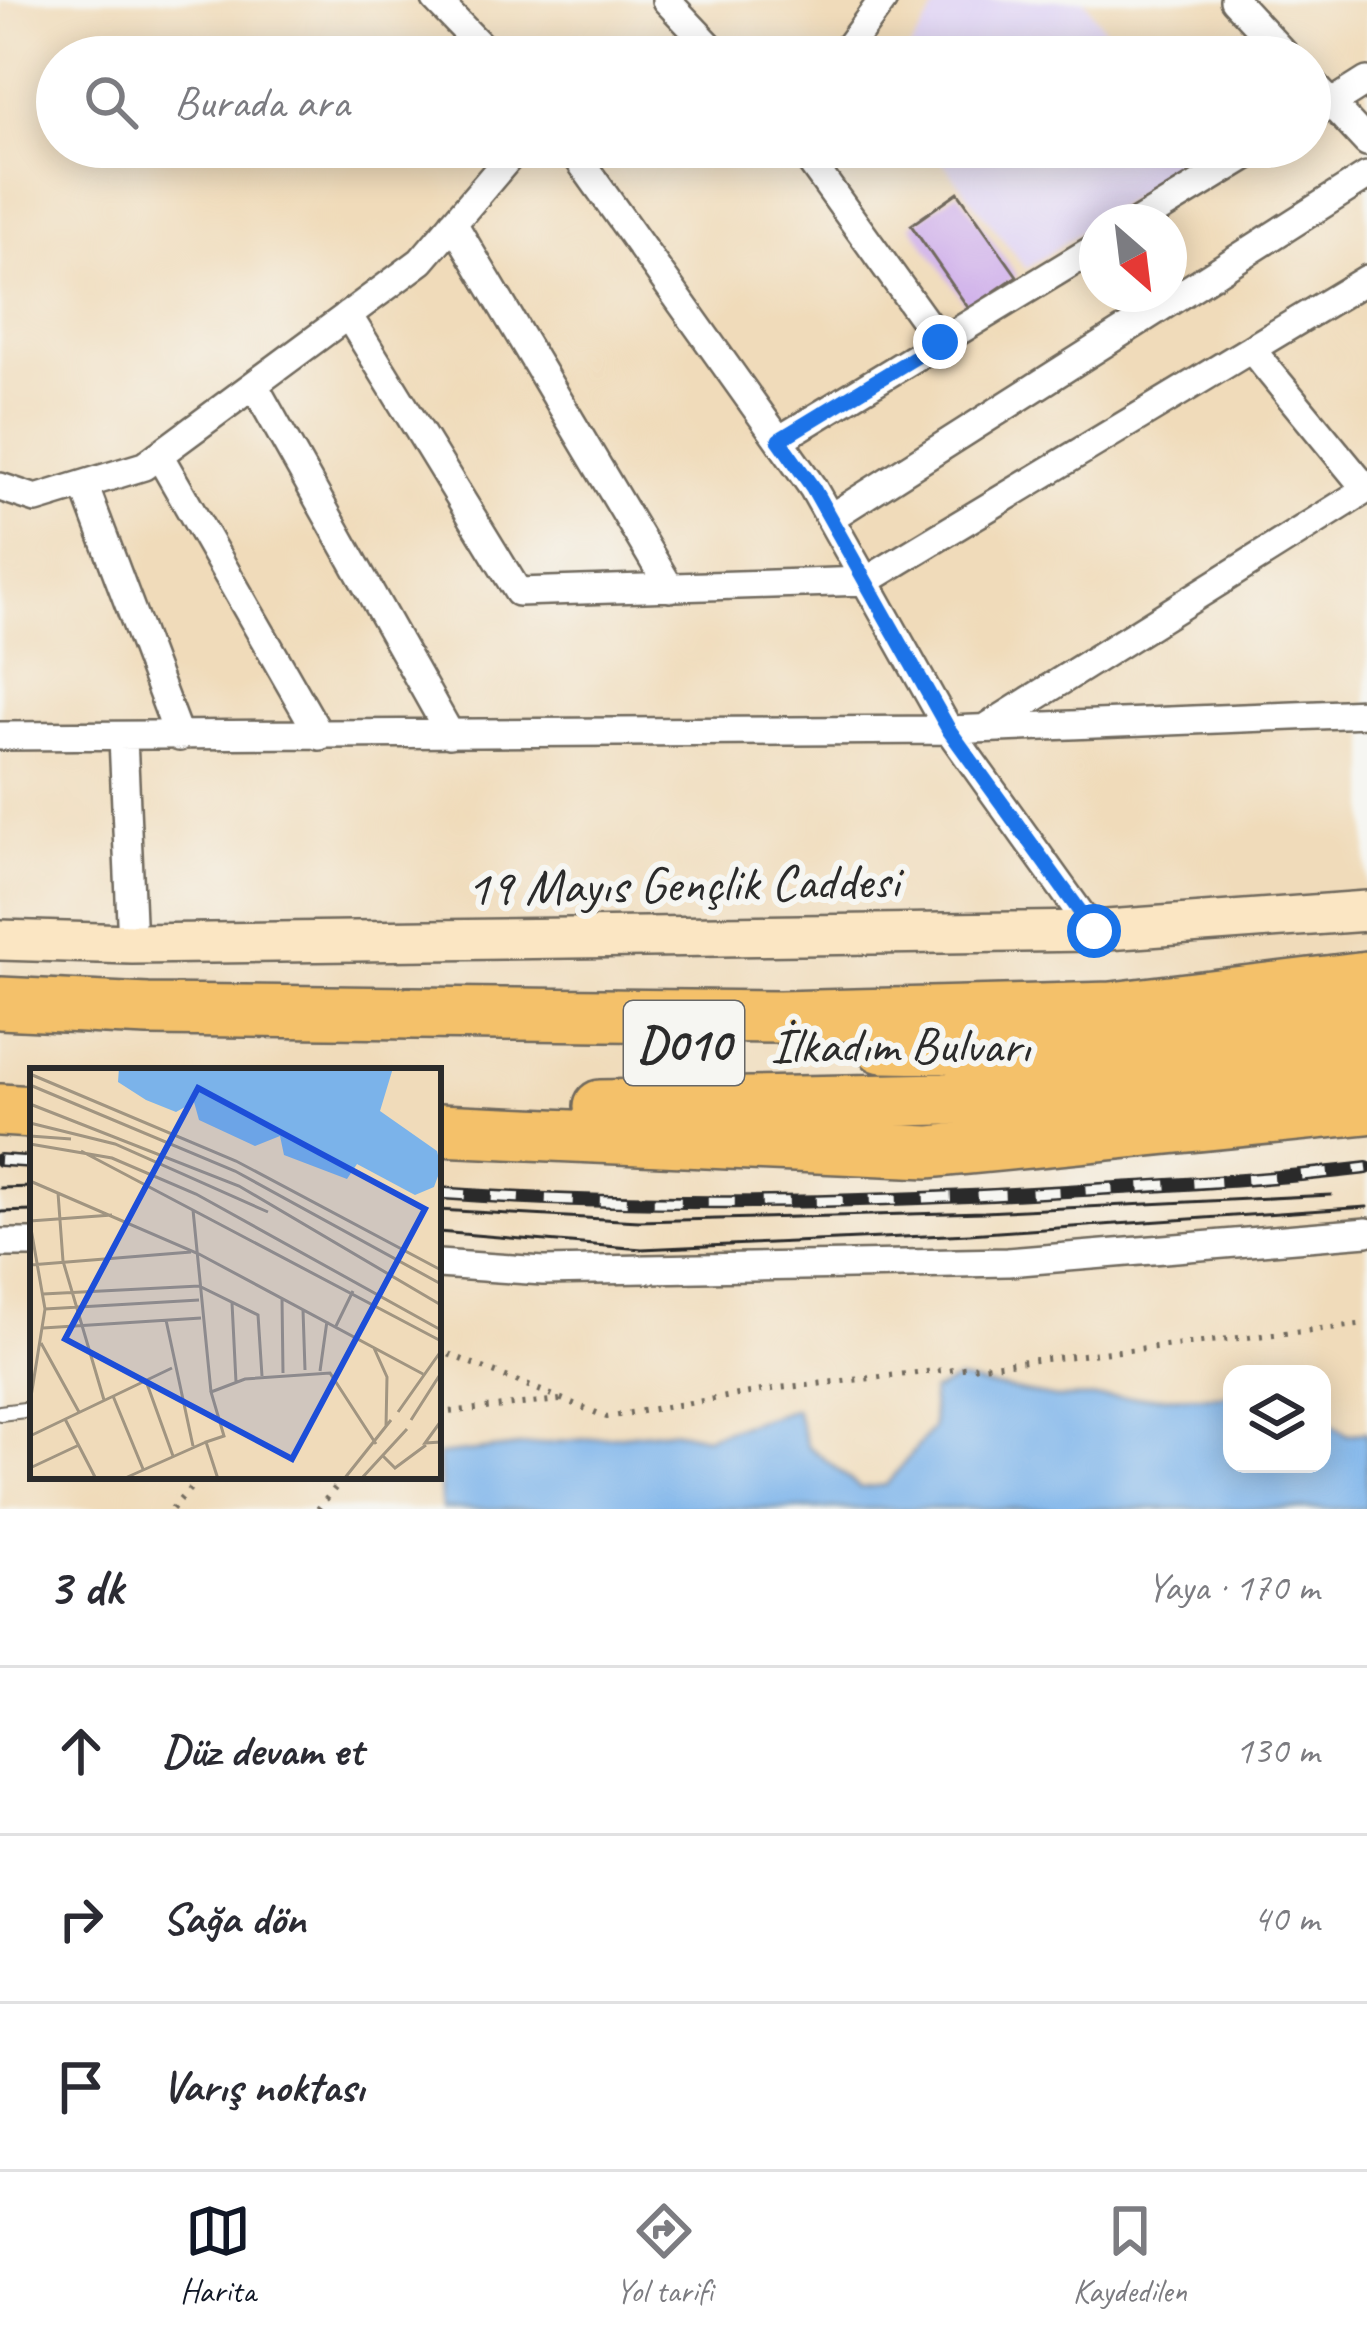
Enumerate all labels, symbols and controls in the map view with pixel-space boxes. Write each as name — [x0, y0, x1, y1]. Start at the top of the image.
search box — [36, 36, 1331, 168]
icon: search — [78, 69, 144, 135]
text: Burada ara — [174, 74, 349, 131]
north arrow — [1079, 204, 1187, 312]
route end — [913, 315, 967, 369]
street label: 19 Mayıs Gençlik Caddesi — [466, 848, 905, 920]
route start — [1067, 904, 1121, 958]
road number: D010 — [624, 1001, 744, 1085]
street label: İlkadım Bulvarı — [770, 1013, 1032, 1077]
inset map — [30, 1068, 441, 1479]
map controls — [1223, 1365, 1331, 1473]
button: layers — [1223, 1365, 1331, 1473]
text: 3 dk — [48, 1555, 123, 1619]
text: Yaya · 170 m — [1147, 1563, 1319, 1612]
icon: ahead — [48, 1718, 114, 1784]
text: Düz devam et — [162, 1722, 363, 1779]
text: 130 m — [1235, 1726, 1319, 1775]
icon: right — [48, 1886, 114, 1952]
text: Sağa dön — [162, 1890, 305, 1947]
text: 40 m — [1253, 1894, 1319, 1943]
icon: arrive — [48, 2054, 114, 2120]
text: Varış noktası — [162, 2058, 364, 2115]
tab: Harita — [180, 2198, 256, 2312]
tab: Yol tarifi — [616, 2198, 713, 2312]
tab: Kaydedilen — [1073, 2198, 1187, 2312]

